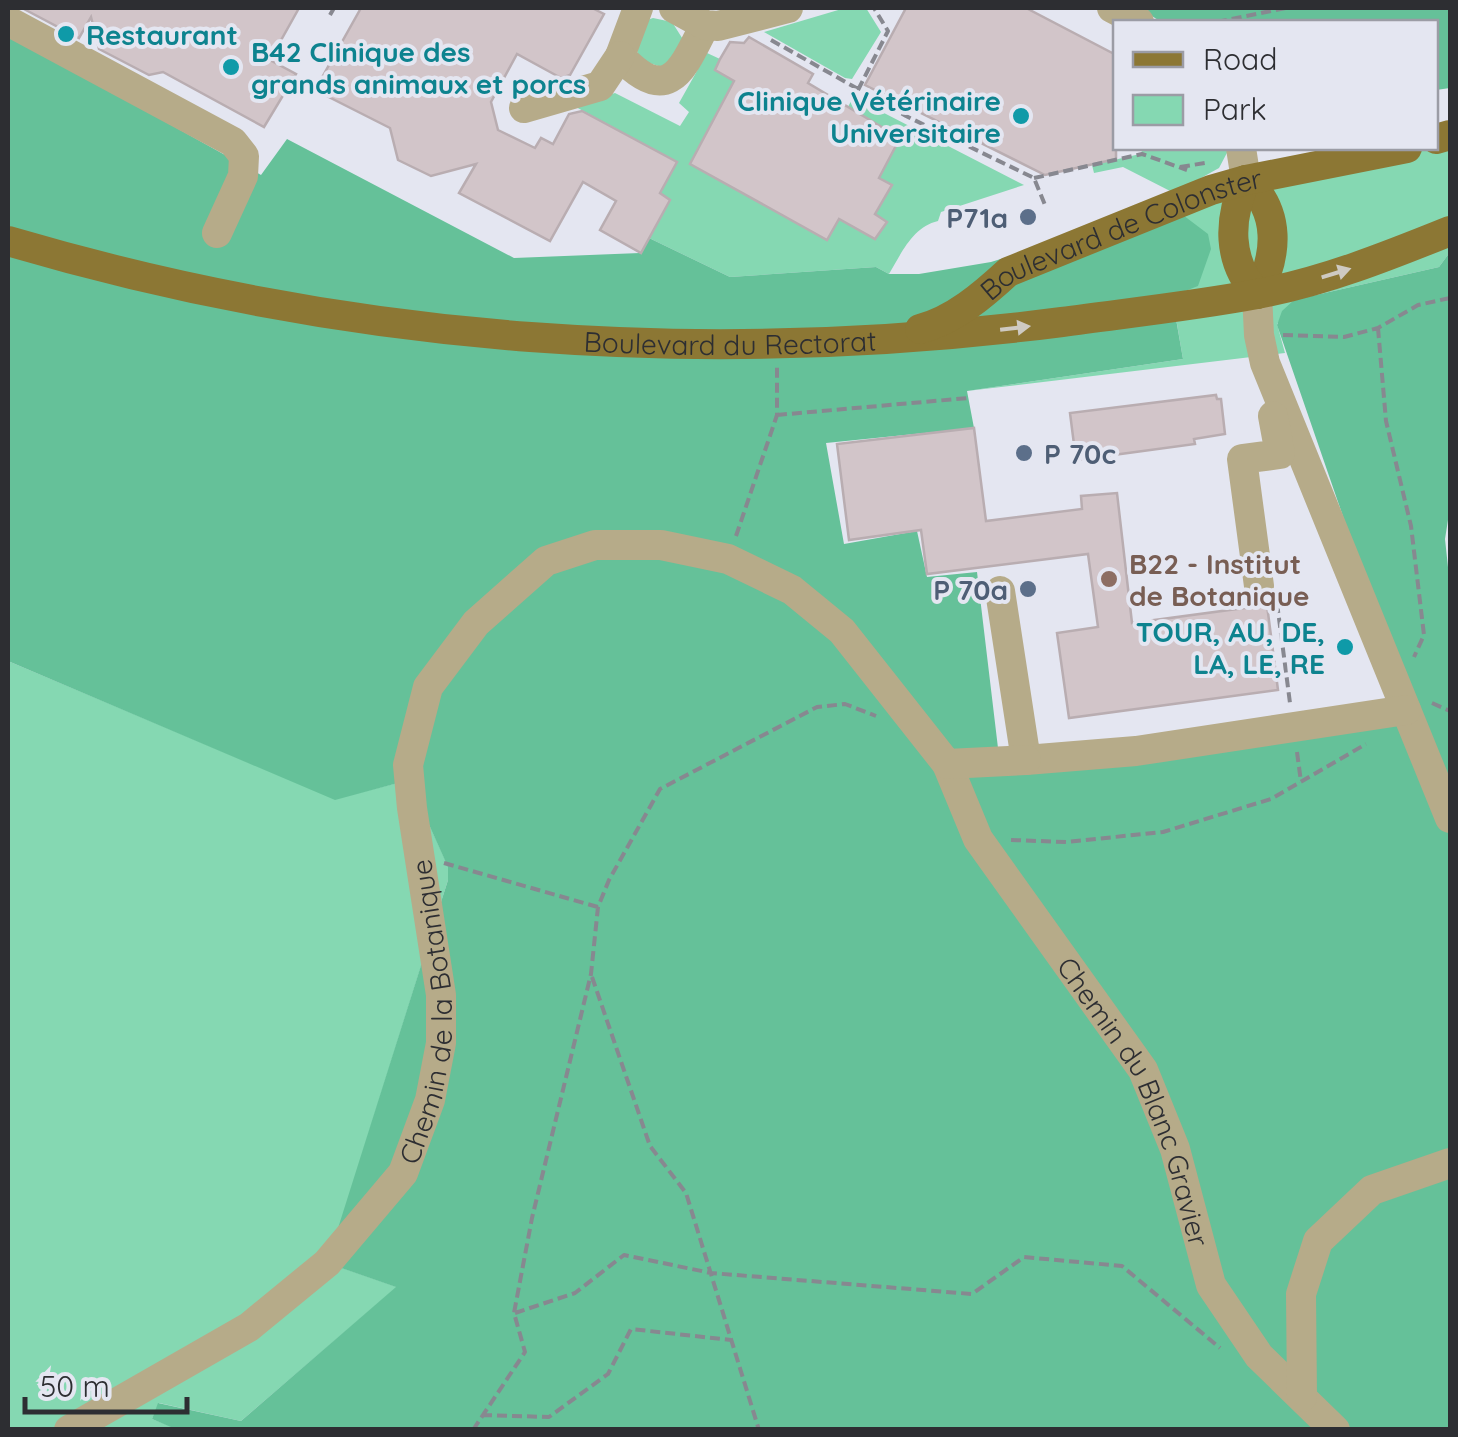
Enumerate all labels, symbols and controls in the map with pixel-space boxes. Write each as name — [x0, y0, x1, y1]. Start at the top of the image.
place label: Restaurant — [86, 17, 238, 52]
legend — [1113, 20, 1438, 150]
marker: Restaurant — [55, 23, 77, 45]
place label: B42 Clinique des grands animaux et porcs — [251, 34, 586, 101]
text: Road — [1203, 40, 1277, 78]
marker: B42 Clinique des grands animaux et porcs — [220, 56, 242, 78]
place label: Clinique Vétérinaire Universitaire — [737, 83, 1001, 150]
text: Park — [1203, 90, 1267, 128]
marker: Clinique Vétérinaire Universitaire — [1010, 105, 1032, 127]
street label: Boulevard de Colonster — [972, 160, 1265, 307]
place label: P71a — [946, 200, 1008, 235]
marker: P71a — [1017, 206, 1039, 228]
one-way arrow — [1321, 265, 1351, 280]
one-way arrow — [1000, 319, 1032, 335]
street label: Boulevard du Rectorat — [583, 322, 877, 362]
place label: P 70c — [1044, 436, 1116, 471]
marker: P 70c — [1013, 442, 1035, 464]
place label: B22 - Institut de Botanique — [1129, 546, 1310, 613]
marker: B22 - Institut de Botanique — [1098, 568, 1120, 590]
place label: P 70a — [933, 572, 1008, 607]
marker: P 70a — [1017, 578, 1039, 600]
place label: TOUR, AU, DE, LA, LE, RE — [1136, 614, 1325, 681]
marker: TOUR, AU, DE, LA, LE, RE — [1334, 636, 1356, 658]
street label: Chemin de la Botanique — [390, 857, 459, 1169]
street label: Chemin du Blanc Gravier — [1050, 950, 1218, 1250]
scale bar — [25, 1352, 188, 1414]
text: 50 m — [40, 1367, 110, 1405]

